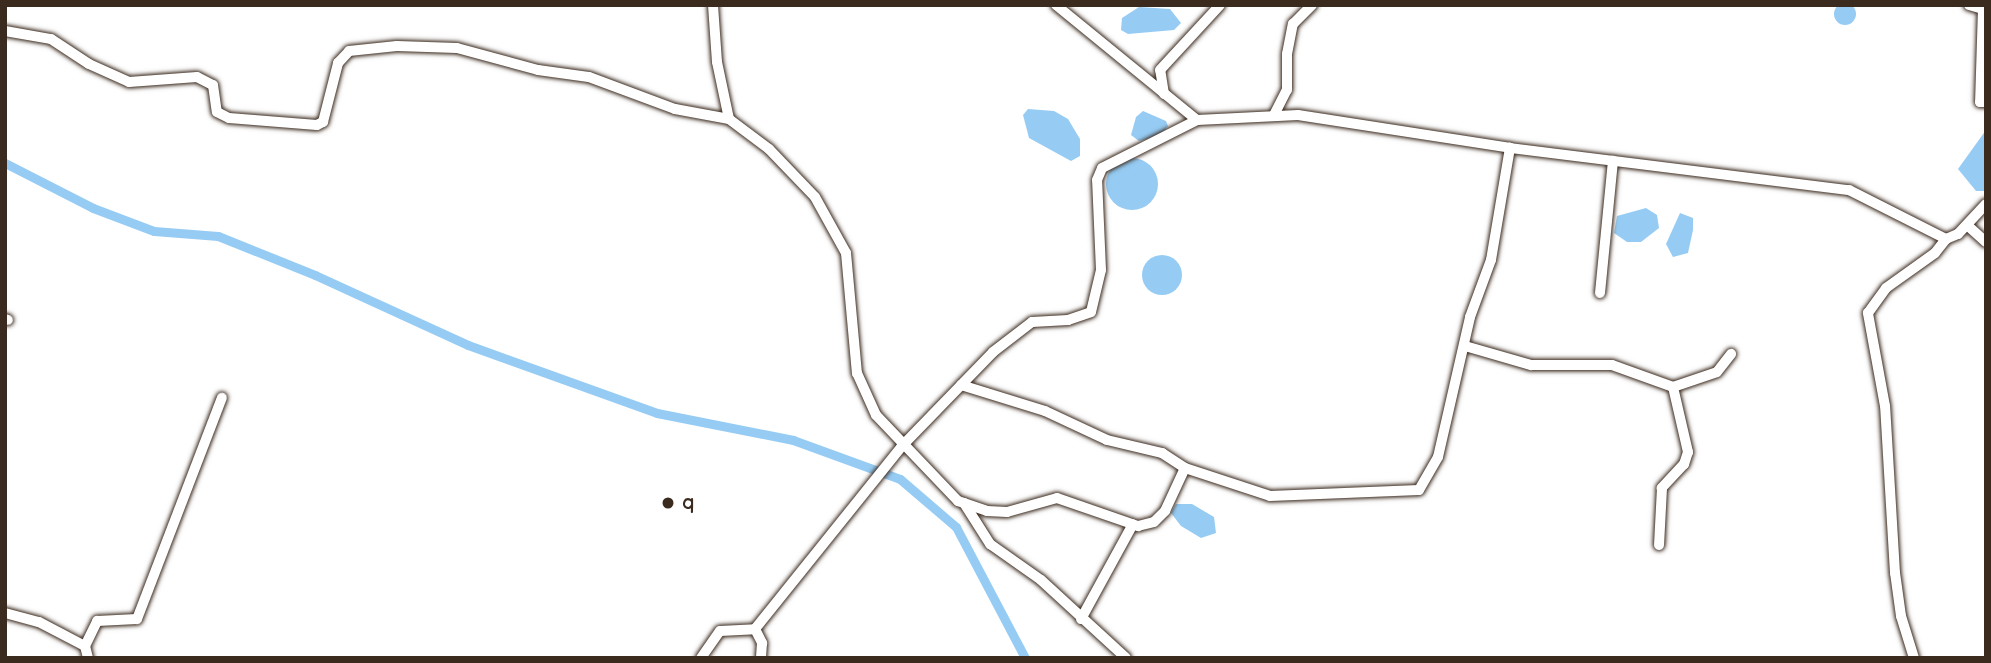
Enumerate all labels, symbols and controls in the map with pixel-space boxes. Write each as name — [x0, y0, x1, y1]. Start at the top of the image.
place label: q — [682, 490, 694, 516]
marker: q — [660, 495, 676, 511]

